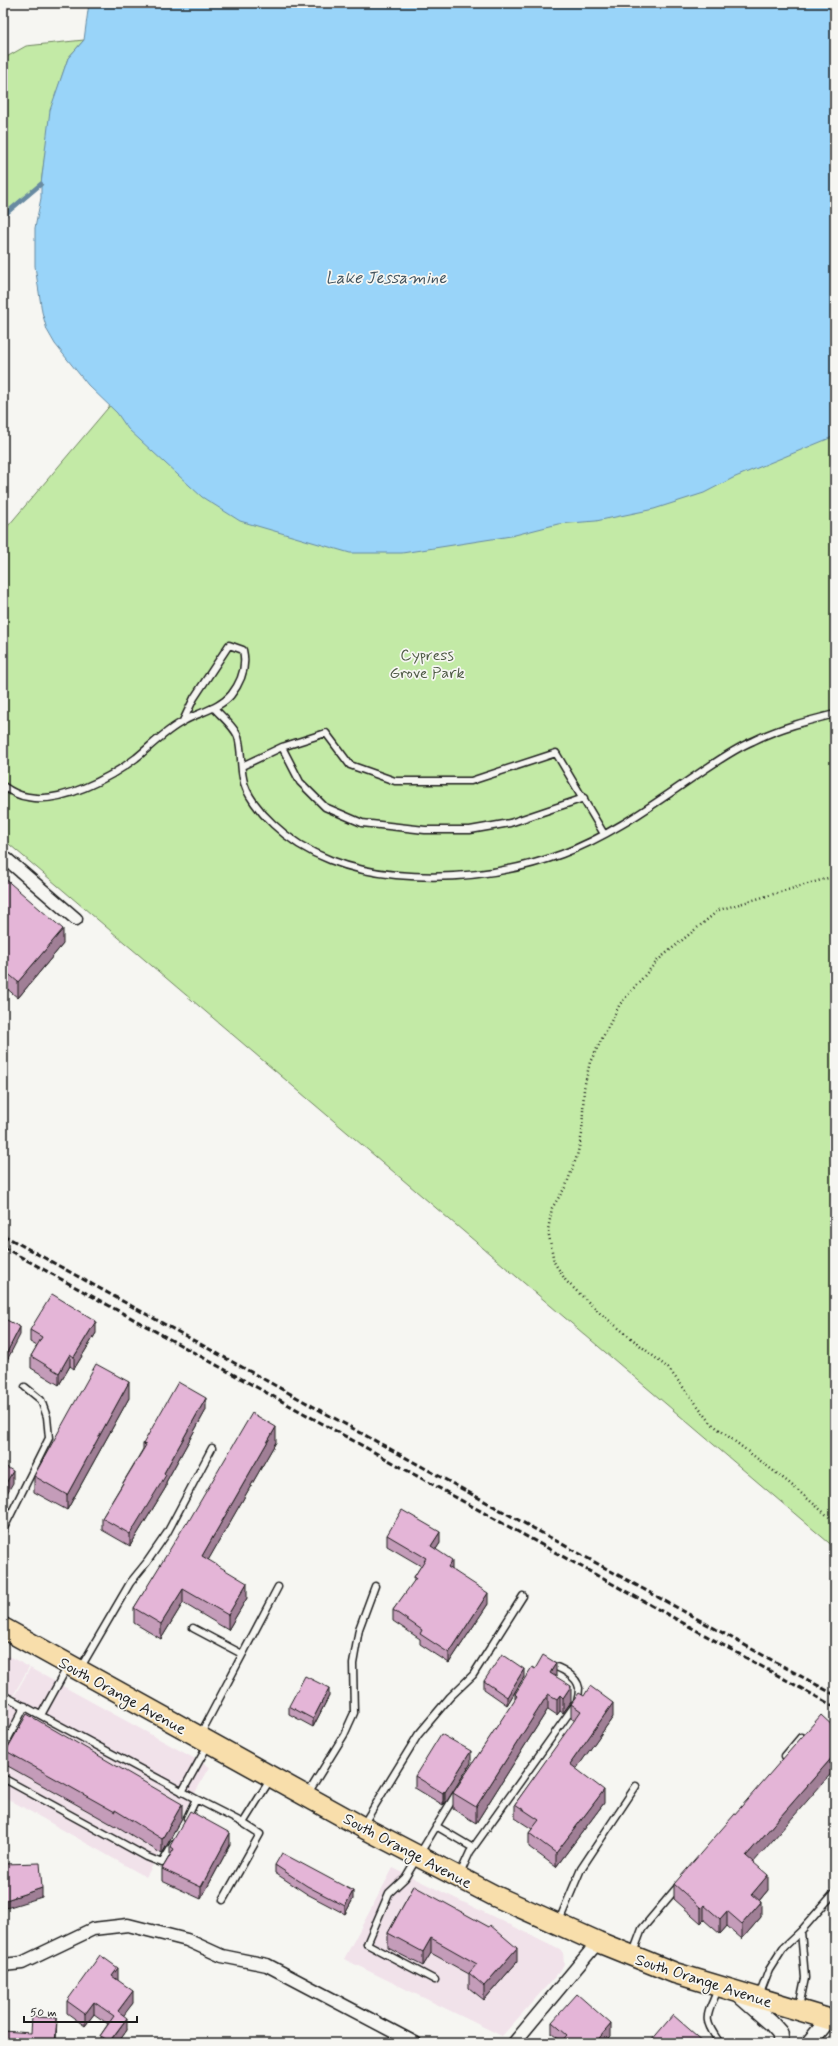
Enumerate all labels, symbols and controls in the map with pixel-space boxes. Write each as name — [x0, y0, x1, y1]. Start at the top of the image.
water label: Lake Jessamine — [325, 267, 448, 289]
park label: Cypress Grove Park — [389, 645, 465, 684]
street label: South Orange Avenue — [54, 1653, 190, 1741]
street label: South Orange Avenue — [339, 1809, 475, 1895]
street label: South Orange Avenue — [632, 1949, 775, 2014]
scale bar — [24, 1998, 137, 2024]
text: 50 m — [30, 2005, 57, 2021]

